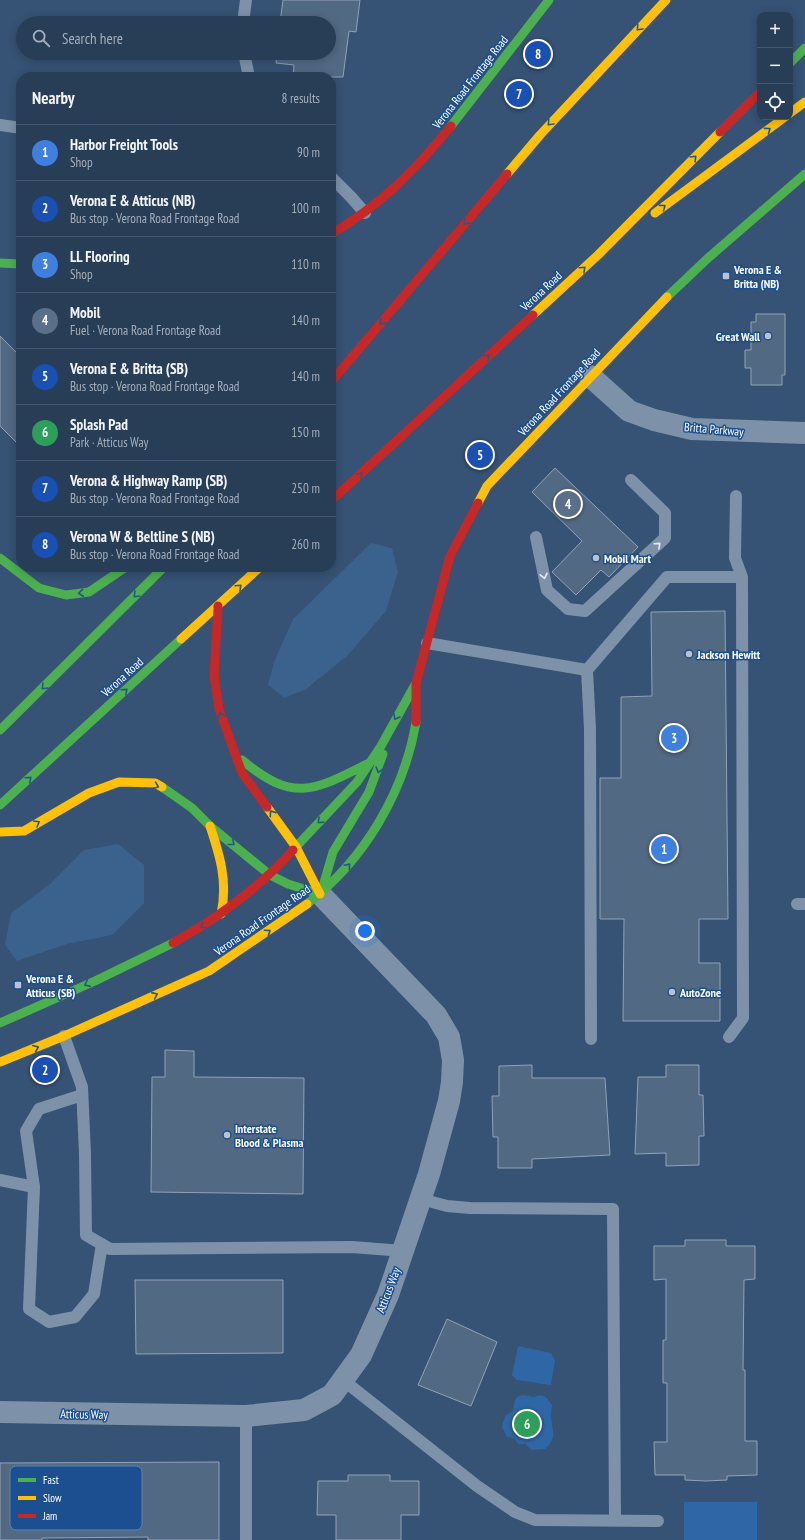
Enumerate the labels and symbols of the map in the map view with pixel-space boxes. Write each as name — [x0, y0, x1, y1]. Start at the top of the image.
one-way arrow — [637, 24, 644, 31]
street label: Verona Road Frontage Road — [428, 32, 511, 132]
pin: 8 — [525, 39, 551, 69]
pin: 7 — [506, 79, 532, 109]
one-way arrow — [548, 119, 555, 126]
one-way arrow — [763, 128, 770, 135]
one-way arrow — [689, 155, 697, 163]
one-way arrow — [659, 204, 666, 212]
one-way arrow — [464, 218, 471, 225]
place label: Verona E & Britta (NB) — [733, 262, 782, 291]
one-way arrow — [578, 266, 586, 273]
street label: Verona Road — [516, 268, 565, 315]
marker: Verona E & Britta (NB) — [721, 271, 731, 281]
one-way arrow — [380, 317, 387, 325]
place label: Great Wall — [716, 329, 760, 344]
marker: Great Wall — [763, 331, 773, 341]
street label: Verona Road Frontage Road — [514, 345, 603, 440]
one-way arrow — [482, 354, 490, 362]
street label: Britta Parkway — [684, 419, 745, 439]
pin: 5 — [467, 440, 493, 470]
one-way arrow — [355, 473, 362, 480]
pin: 4 — [555, 489, 581, 519]
one-way arrow — [653, 542, 661, 550]
place label: Mobil Mart — [604, 551, 651, 566]
marker: Mobil Mart — [591, 553, 601, 563]
one-way arrow — [539, 572, 548, 579]
one-way arrow — [234, 584, 242, 591]
one-way arrow — [78, 588, 84, 597]
one-way arrow — [133, 590, 141, 598]
place label: Jackson Hewitt — [696, 647, 761, 662]
marker: Jackson Hewitt — [684, 649, 694, 659]
street label: Verona Road — [97, 654, 146, 700]
one-way arrow — [41, 682, 49, 690]
one-way arrow — [120, 688, 128, 696]
one-way arrow — [217, 712, 226, 719]
one-way arrow — [394, 713, 401, 720]
pin: 3 — [661, 723, 687, 753]
one-way arrow — [375, 766, 384, 773]
one-way arrow — [24, 776, 32, 784]
one-way arrow — [152, 781, 159, 789]
one-way arrow — [270, 810, 277, 817]
one-way arrow — [317, 817, 325, 824]
one-way arrow — [33, 821, 40, 828]
pin: 1 — [651, 834, 677, 864]
one-way arrow — [227, 839, 234, 846]
one-way arrow — [343, 864, 350, 871]
street label: Verona Road Frontage Road — [210, 881, 313, 959]
one-way arrow — [200, 921, 207, 928]
your location — [355, 921, 375, 941]
one-way arrow — [264, 929, 271, 937]
place label: Verona E & Atticus (SB) — [25, 971, 75, 1000]
one-way arrow — [83, 979, 91, 987]
marker: Verona E & Atticus (SB) — [13, 980, 23, 990]
place label: AutoZone — [679, 985, 721, 1000]
marker: AutoZone — [667, 987, 677, 997]
one-way arrow — [151, 992, 159, 1000]
one-way arrow — [33, 1044, 40, 1052]
pin: 2 — [32, 1055, 58, 1085]
place label: Interstate Blood & Plasma — [235, 1121, 304, 1150]
marker: Interstate Blood & Plasma — [222, 1130, 232, 1140]
street label: Atticus Way — [372, 1265, 404, 1315]
street label: Atticus Way — [60, 1406, 108, 1422]
pin: 6 — [514, 1409, 540, 1439]
legend — [10, 1466, 142, 1530]
text: Fast — [43, 1473, 59, 1487]
text: Slow — [43, 1491, 62, 1505]
text: Jam — [42, 1509, 57, 1523]

